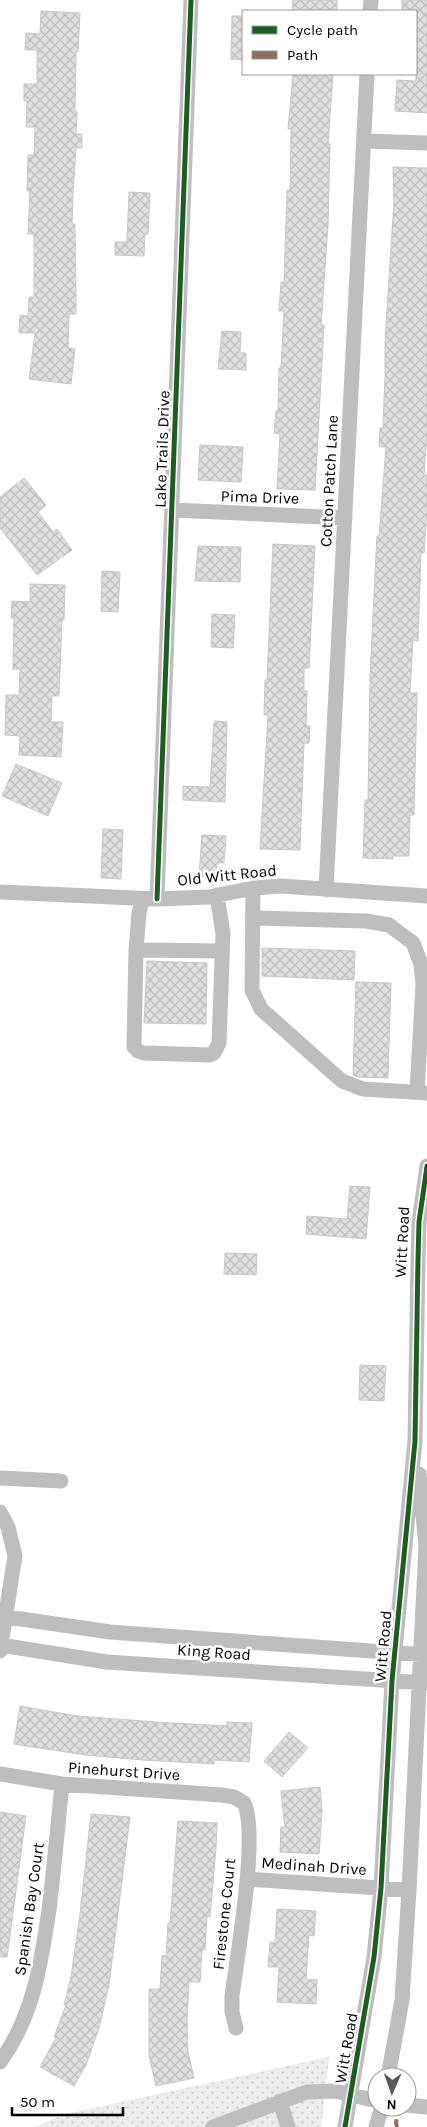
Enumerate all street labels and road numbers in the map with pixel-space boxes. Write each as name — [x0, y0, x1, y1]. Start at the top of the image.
street label: Lake Trails Drive — [150, 390, 174, 508]
street label: Cotton Patch Lane — [316, 414, 342, 548]
street label: Pima Drive — [220, 486, 300, 508]
street label: Old Witt Road — [176, 860, 278, 890]
street label: Witt Road — [391, 1206, 413, 1278]
street label: Witt Road — [370, 1609, 396, 1683]
street label: King Road — [177, 1640, 251, 1664]
street label: Pinehurst Drive — [67, 1758, 181, 1784]
street label: Spanish Bay Court — [10, 1841, 48, 1977]
street label: Medinah Drive — [261, 1853, 367, 1879]
street label: Firestone Court — [209, 1857, 239, 1971]
street label: Witt Road — [330, 2011, 362, 2085]

